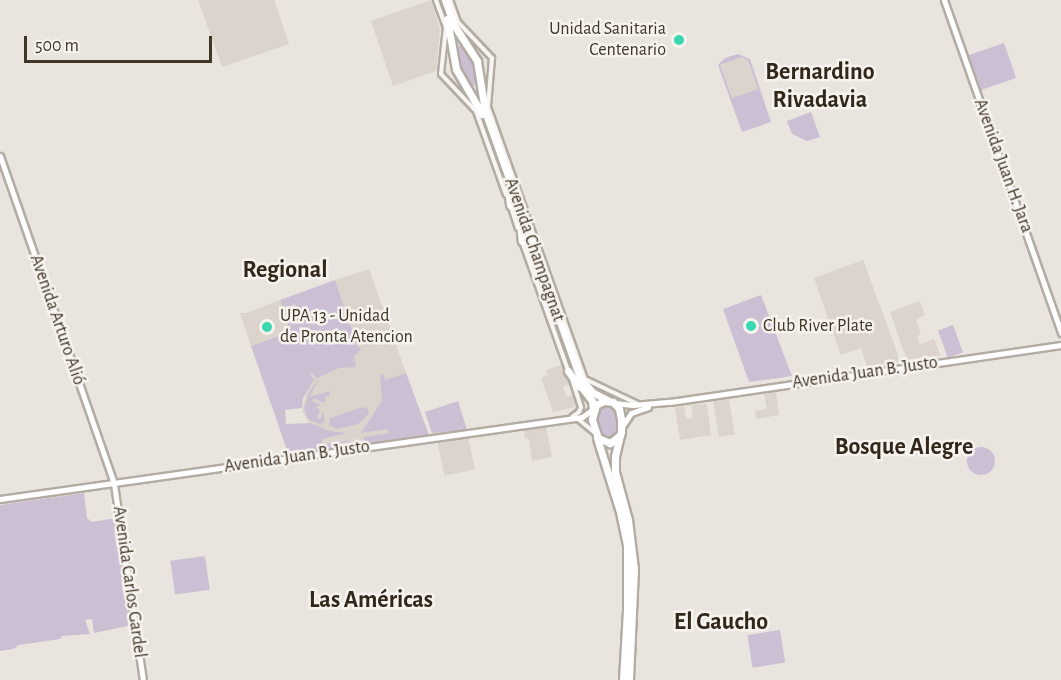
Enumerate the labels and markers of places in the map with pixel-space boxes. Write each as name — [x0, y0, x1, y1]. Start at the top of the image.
place label: Unidad Sanitaria Centenario — [549, 19, 666, 62]
marker: Unidad Sanitaria Centenario — [670, 31, 688, 49]
place label: UPA 13 - Unidad de Pronta Atencion — [280, 306, 413, 348]
place label: Club River Plate — [763, 315, 873, 337]
marker: UPA 13 - Unidad de Pronta Atencion — [258, 318, 276, 336]
marker: Club River Plate — [744, 319, 758, 333]

